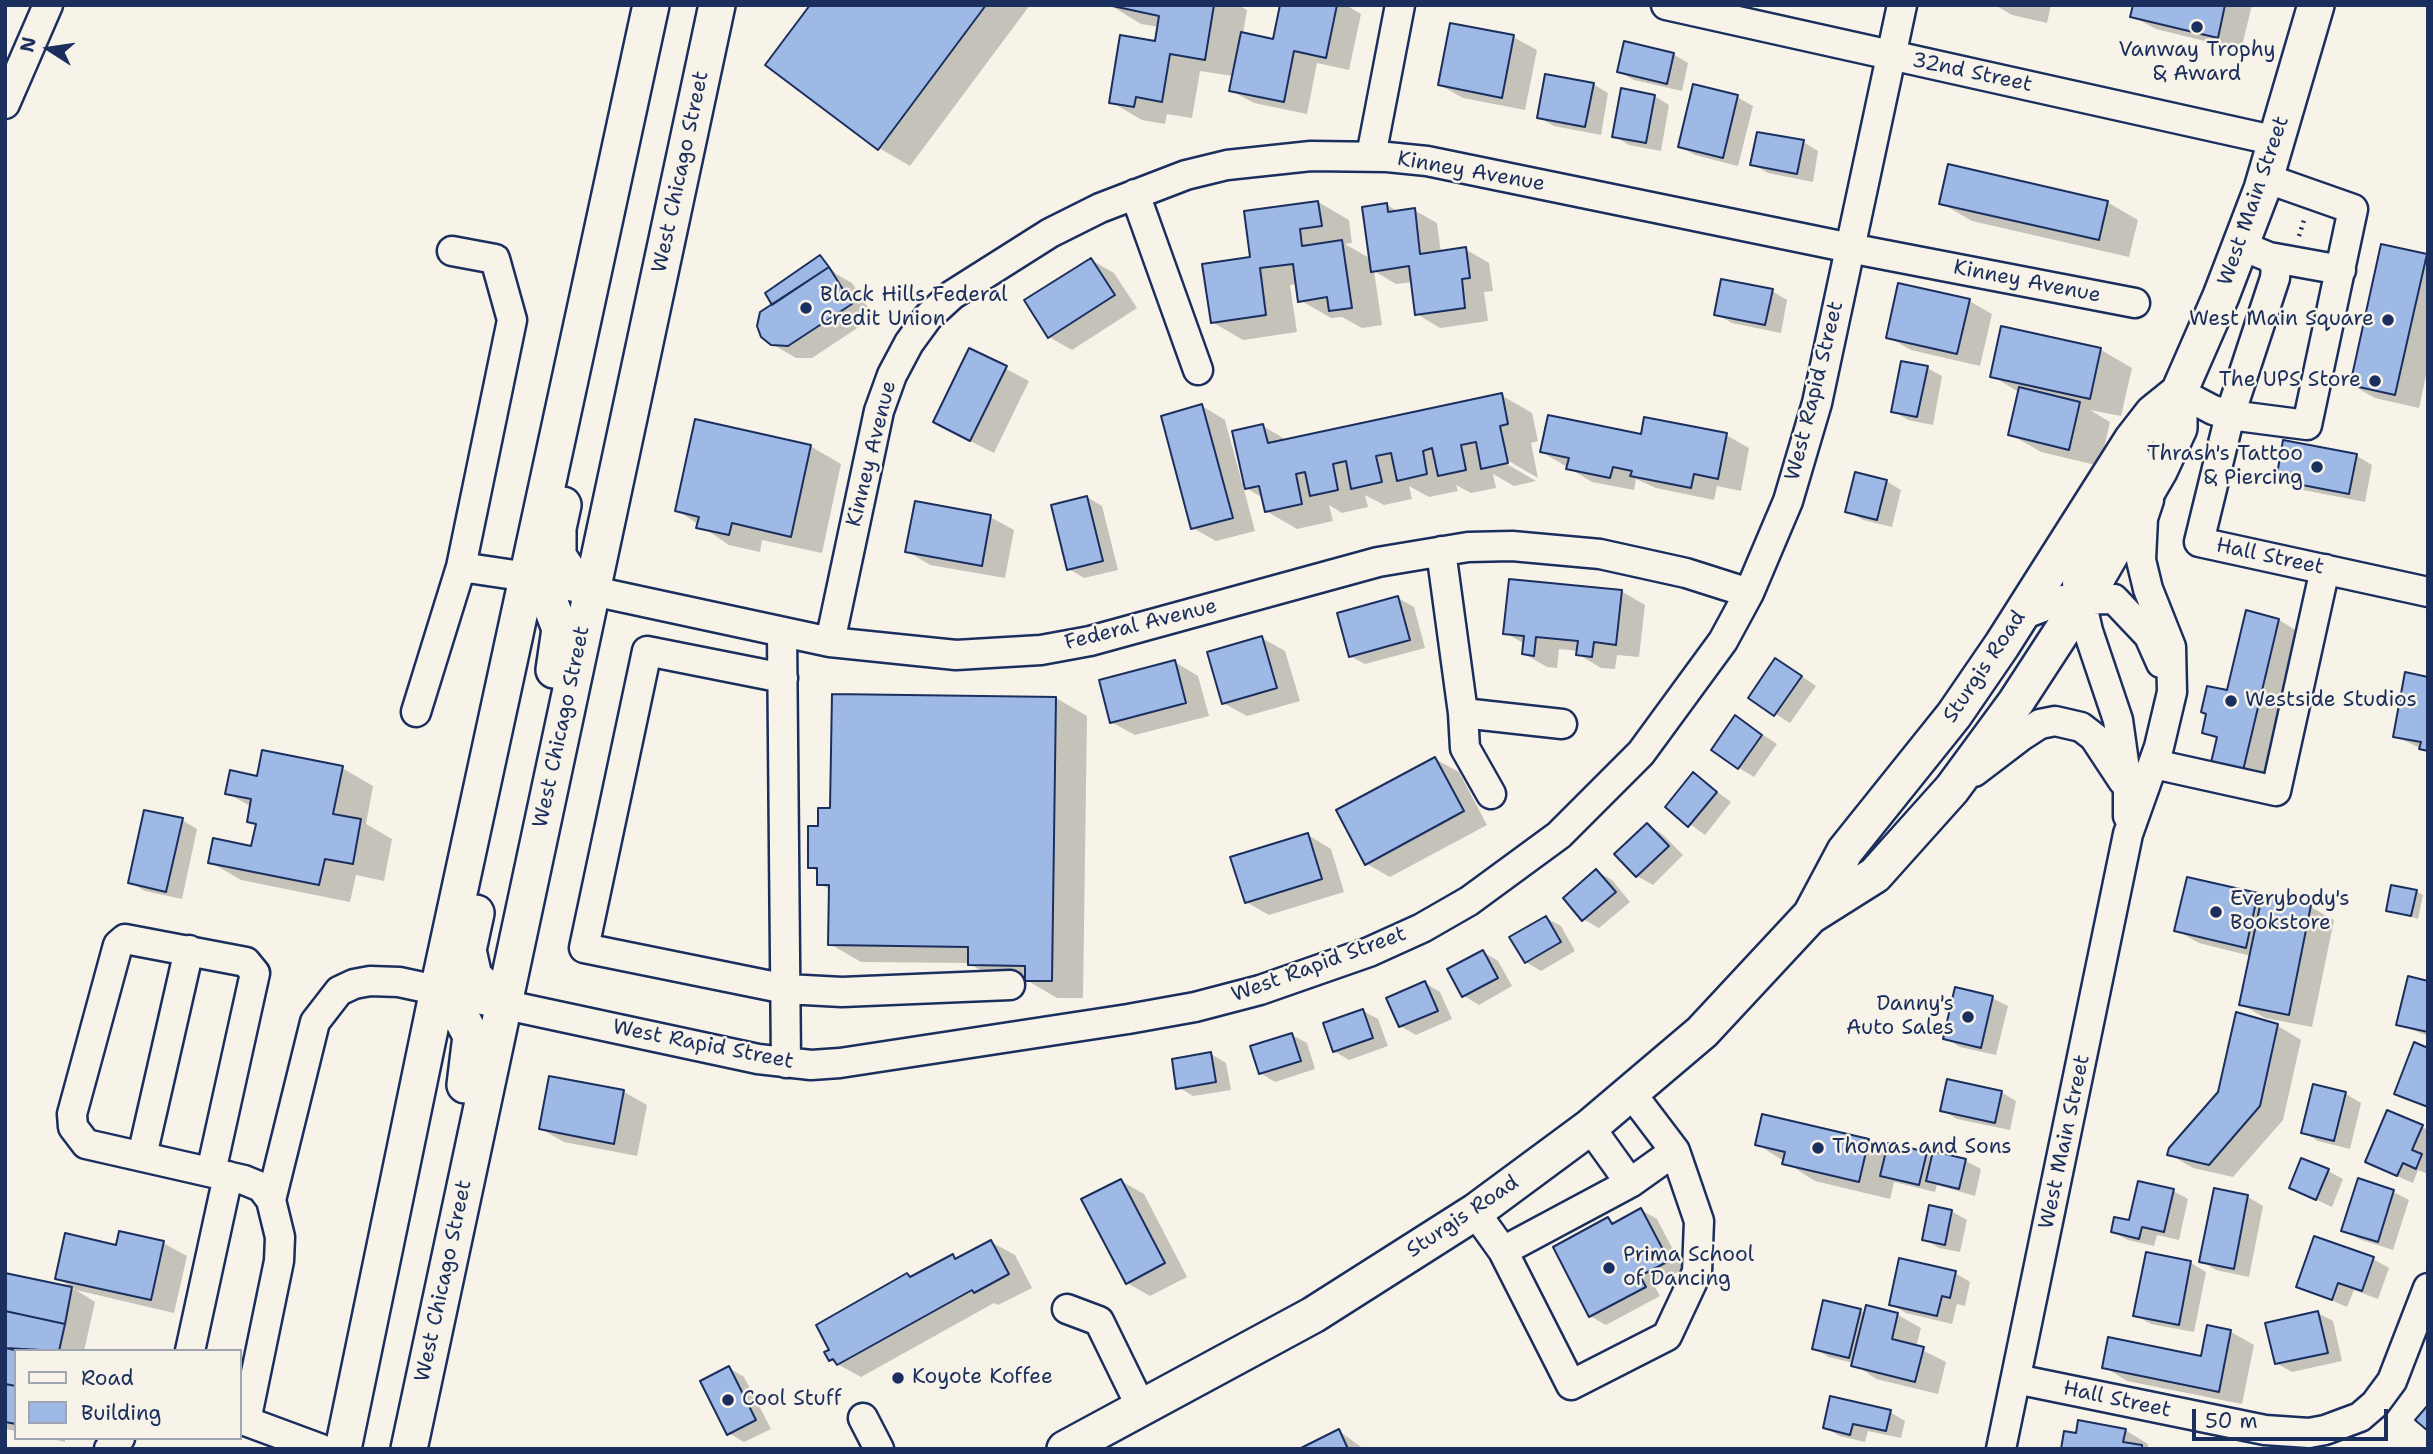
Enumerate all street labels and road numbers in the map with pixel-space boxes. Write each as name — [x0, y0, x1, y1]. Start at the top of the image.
street label: 32nd Street — [1910, 48, 2034, 98]
street label: West Chicago Street — [647, 69, 715, 275]
street label: West Main Street — [2213, 113, 2295, 289]
street label: Kinney Avenue — [1395, 147, 1547, 197]
street label: Kinney Avenue — [1951, 255, 2103, 309]
street label: West Rapid Street — [1781, 299, 1849, 483]
street label: Kinney Avenue — [842, 378, 902, 530]
street label: Hall Street — [2214, 533, 2326, 581]
street label: Federal Avenue — [1062, 594, 1220, 656]
street label: Sturgis Road — [1938, 606, 2032, 728]
street label: West Chicago Street — [528, 624, 596, 830]
street label: West Rapid Street — [1228, 922, 1410, 1008]
street label: West Rapid Street — [610, 1015, 796, 1075]
street label: West Main Street — [2034, 1052, 2096, 1232]
street label: Sturgis Road — [1402, 1170, 1524, 1264]
street label: West Chicago Street — [410, 1178, 478, 1384]
street label: Hall Street — [2061, 1376, 2173, 1424]

